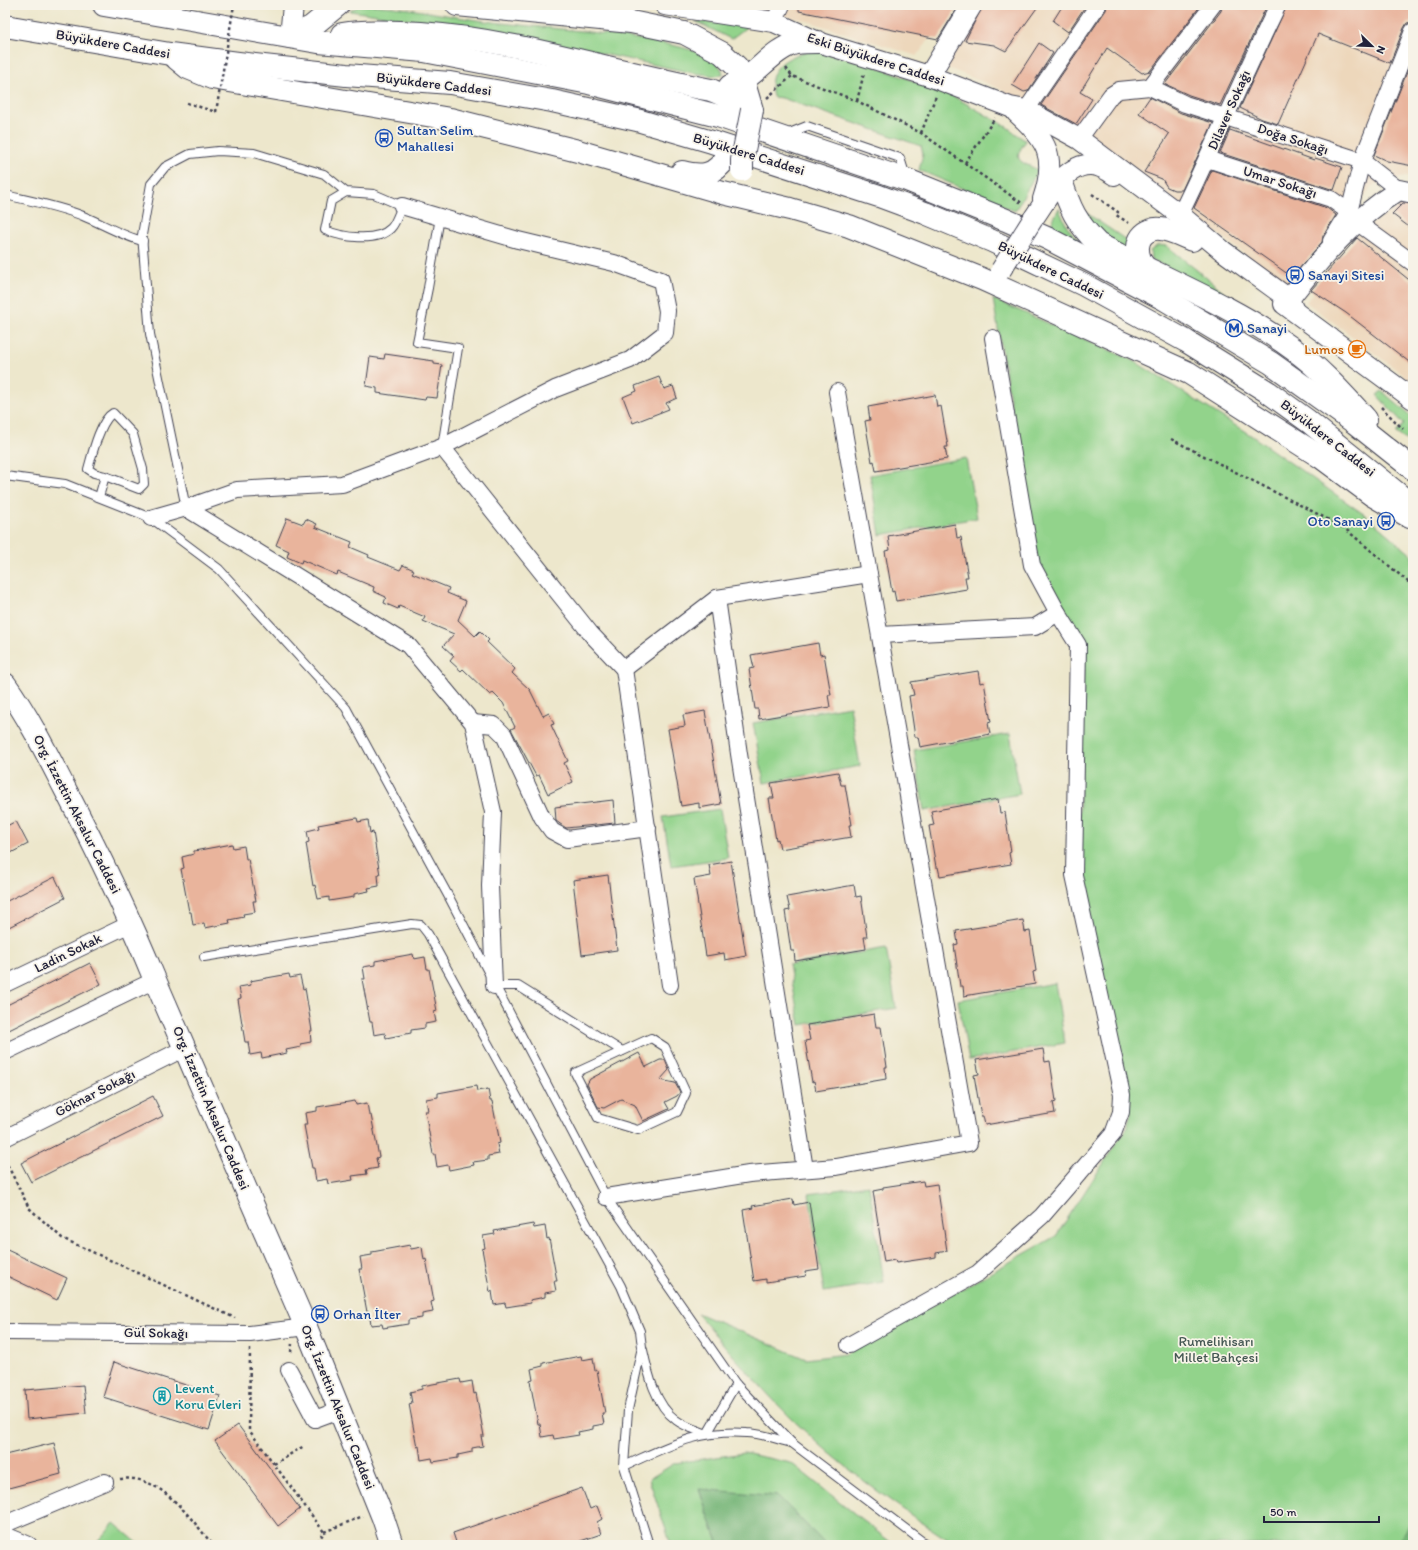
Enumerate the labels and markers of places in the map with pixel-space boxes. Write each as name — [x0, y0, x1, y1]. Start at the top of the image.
place label: Sultan Selim Mahallesi — [397, 122, 474, 155]
bus stop icon: Sultan Selim Mahallesi — [374, 128, 394, 148]
bus stop icon: Sanayi Sitesi — [1285, 265, 1305, 285]
place label: Sanayi Sitesi — [1308, 267, 1384, 284]
metro station icon: Sanayi — [1224, 318, 1244, 338]
place label: Sanayi — [1247, 320, 1287, 337]
cafe icon: Lumos — [1347, 339, 1367, 359]
place label: Lumos — [1304, 341, 1344, 358]
bus stop icon: Oto Sanayi — [1376, 511, 1396, 531]
place label: Oto Sanayi — [1308, 513, 1373, 530]
bus stop icon: Orhan İlter — [310, 1304, 330, 1324]
place label: Orhan İlter — [333, 1306, 401, 1323]
place label: Levent Koru Evleri — [175, 1380, 241, 1413]
building icon: Levent Koru Evleri — [152, 1386, 172, 1406]

